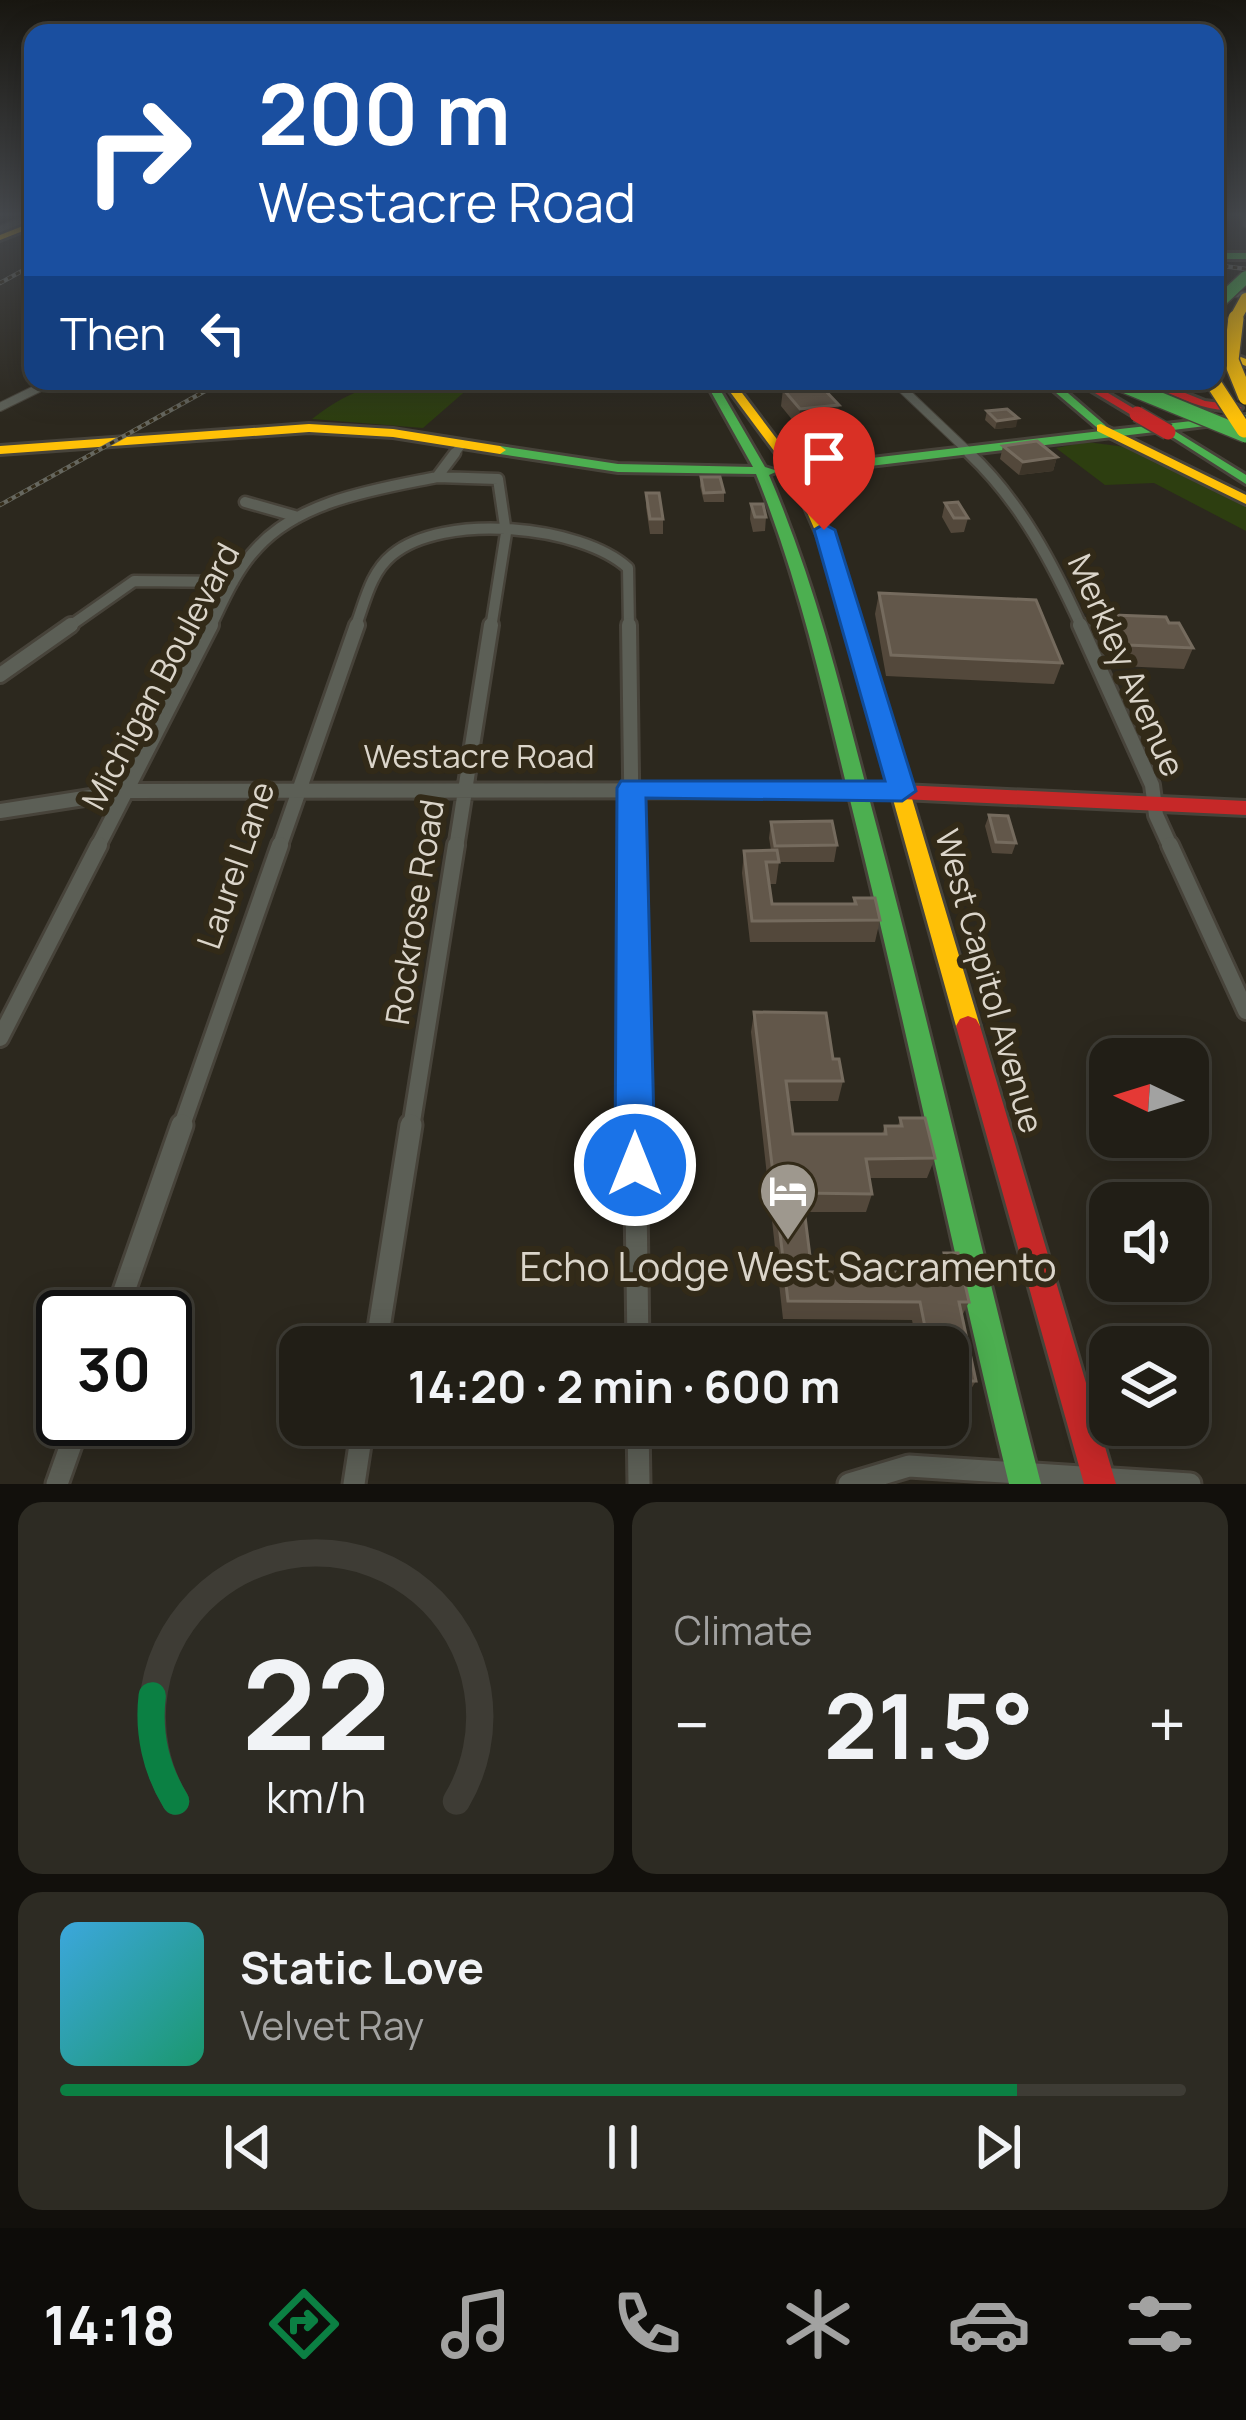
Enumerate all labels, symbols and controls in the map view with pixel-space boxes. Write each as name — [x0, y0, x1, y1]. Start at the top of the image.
text: 200 m — [258, 55, 511, 170]
icon: right — [60, 72, 216, 228]
text: Westacre Road — [258, 164, 636, 238]
icon: left — [190, 300, 256, 366]
text: Then — [60, 302, 166, 364]
pin — [773, 407, 875, 530]
icon: arrive — [791, 425, 857, 491]
street label: Michigan Boulevard — [71, 535, 249, 817]
street label: Merkley Avenue — [1058, 547, 1196, 783]
street label: Westacre Road — [364, 733, 594, 778]
street label: Laurel Lane — [185, 775, 285, 955]
street label: Rockrose Road — [374, 796, 454, 1028]
street label: West Capitol Avenue — [925, 824, 1055, 1138]
north arrow — [1089, 1038, 1209, 1158]
map controls — [1089, 1038, 1209, 1446]
position arrow — [572, 1102, 698, 1228]
hotel icon: Echo Lodge West Sacramento — [757, 1160, 819, 1242]
button: sound — [1089, 1182, 1209, 1302]
place label: Echo Lodge West Sacramento — [520, 1239, 1056, 1293]
speed limit sign: 30 — [36, 1290, 192, 1446]
button: layers — [1089, 1326, 1209, 1446]
text: 14:20 · 2 min · 600 m — [408, 1355, 840, 1417]
text: Climate — [674, 1603, 813, 1657]
text: 22 — [242, 1617, 390, 1787]
text: 21.5° — [824, 1663, 1034, 1786]
text: − — [674, 1679, 710, 1769]
text: + — [1148, 1679, 1186, 1769]
text: km/h — [266, 1767, 366, 1826]
text: Static Love — [240, 1936, 484, 1998]
text: Velvet Ray — [240, 1998, 424, 2052]
icon: previous — [215, 2114, 281, 2180]
icon: pause — [590, 2114, 656, 2180]
icon: next — [965, 2114, 1031, 2180]
icon: directions — [262, 2282, 346, 2366]
icon: music — [434, 2282, 518, 2366]
icon: phone — [605, 2282, 689, 2366]
icon: climate — [776, 2282, 860, 2366]
icon: car — [947, 2282, 1031, 2366]
icon: filters — [1118, 2282, 1202, 2366]
text: 14:18 — [44, 2287, 175, 2361]

